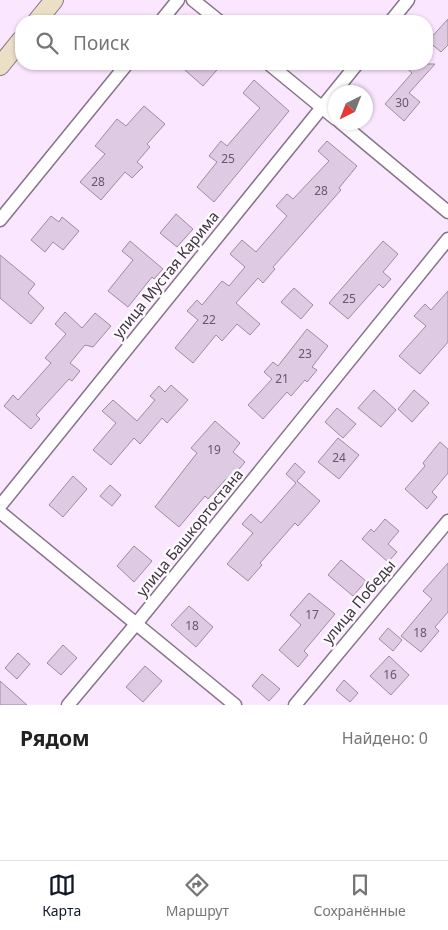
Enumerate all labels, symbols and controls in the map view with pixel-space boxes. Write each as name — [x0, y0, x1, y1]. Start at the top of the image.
search box — [15, 15, 433, 70]
icon: search — [33, 29, 61, 57]
text: Поиск — [73, 30, 129, 56]
north arrow — [328, 85, 373, 130]
house number: 30 — [395, 94, 409, 111]
house number: 25 — [221, 150, 235, 167]
house number: 28 — [91, 173, 105, 190]
house number: 28 — [314, 182, 328, 199]
street label: улица Мустая Карима — [108, 207, 223, 342]
house number: 25 — [342, 290, 356, 307]
house number: 22 — [202, 311, 216, 328]
house number: 23 — [298, 345, 312, 362]
house number: 21 — [275, 370, 289, 387]
house number: 19 — [207, 441, 221, 458]
house number: 24 — [332, 449, 346, 466]
street label: улица Башкортостана — [131, 464, 247, 600]
street label: улица Победы — [317, 555, 399, 648]
house number: 17 — [305, 606, 319, 623]
house number: 18 — [185, 617, 199, 634]
house number: 18 — [413, 624, 427, 641]
house number: 16 — [383, 666, 397, 683]
text: Рядом — [20, 724, 90, 752]
text: Найдено: 0 — [342, 727, 428, 749]
tab: Карта — [42, 871, 81, 920]
tab: Маршрут — [166, 871, 229, 920]
tab: Сохранённые — [313, 871, 406, 920]

